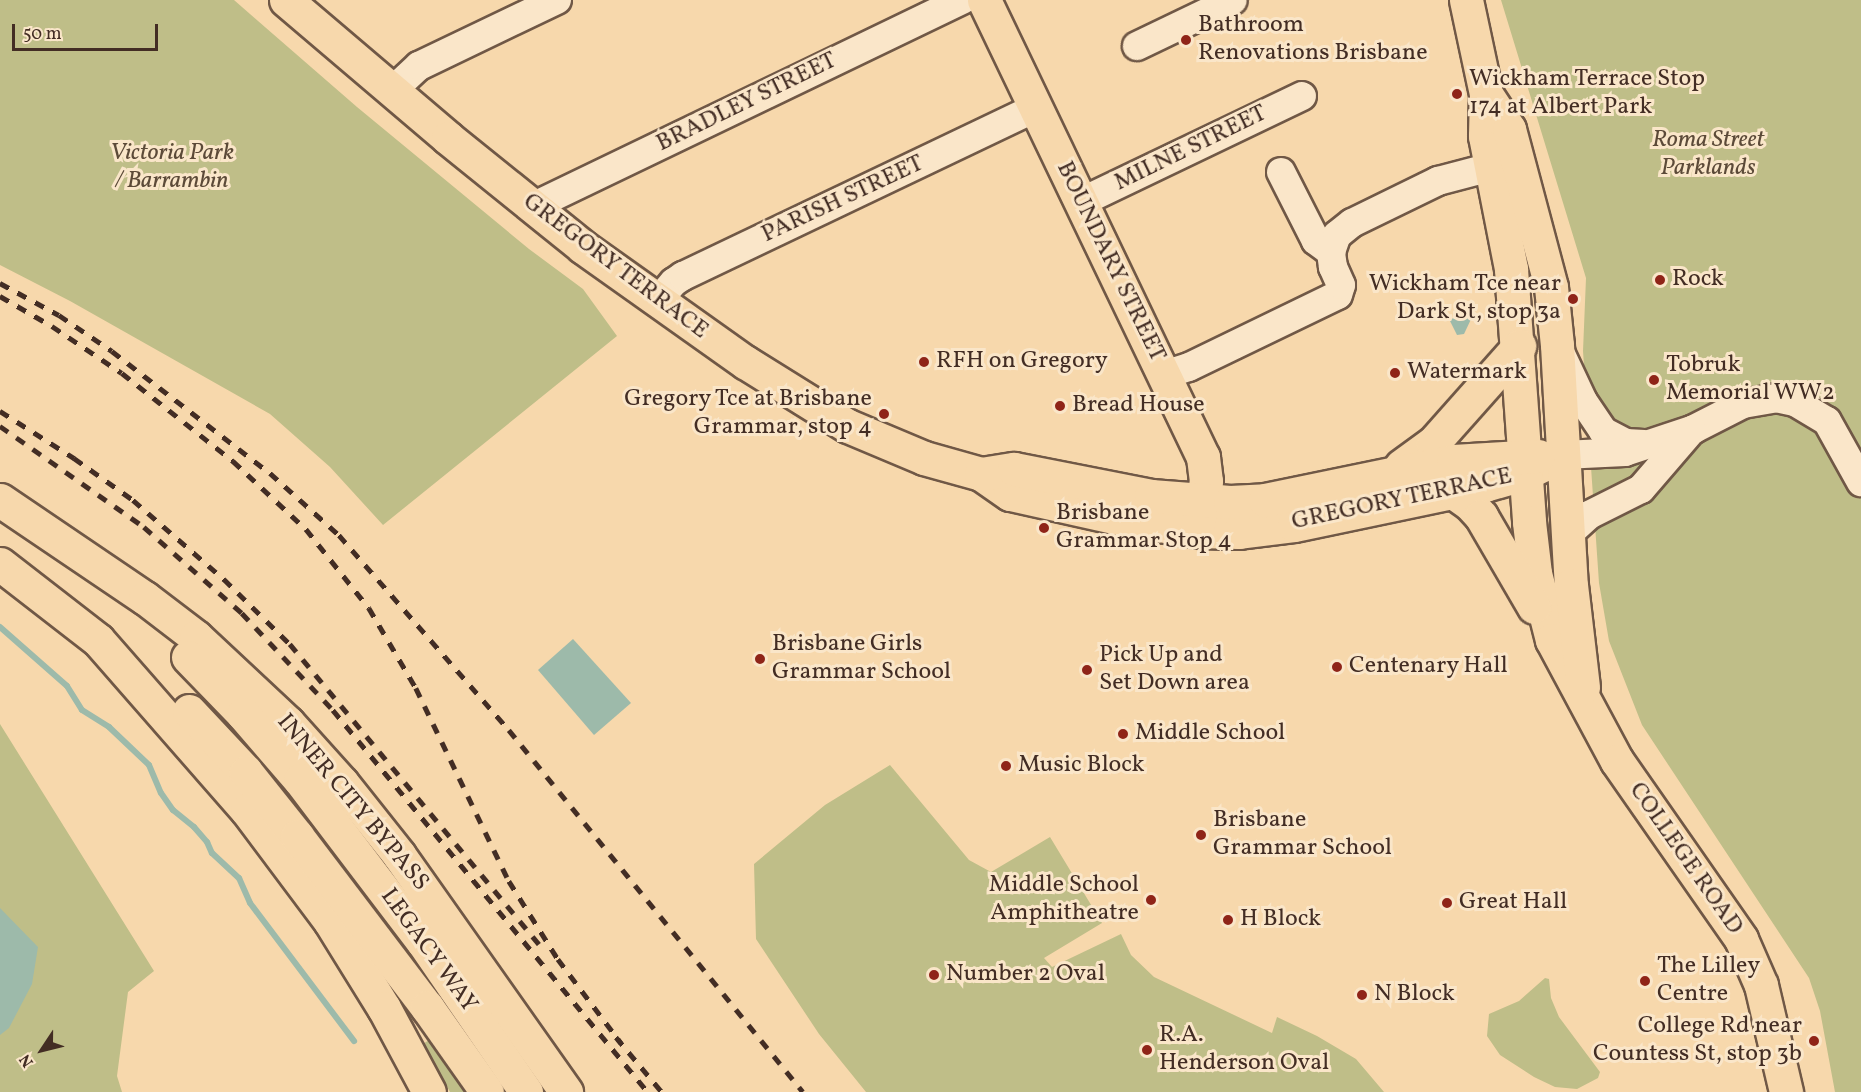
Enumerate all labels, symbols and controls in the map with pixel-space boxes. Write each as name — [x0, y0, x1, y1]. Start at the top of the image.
scale bar — [15, 12, 160, 50]
place label: Bathroom Renovations Brisbane — [1198, 12, 1428, 68]
text: 50 m — [23, 22, 62, 47]
marker: Bathroom Renovations Brisbane — [1179, 33, 1193, 47]
street label: BRADLEY STREET — [652, 47, 842, 159]
place label: Wickham Terrace Stop 174 at Albert Park — [1469, 66, 1706, 122]
marker: Wickham Terrace Stop 174 at Albert Park — [1450, 87, 1464, 101]
street label: MILNE STREET — [1110, 100, 1272, 198]
park label: Roma Street Parklands — [1652, 127, 1764, 183]
park label: Victoria Park / Barrambin — [110, 140, 234, 196]
street label: PARISH STREET — [758, 150, 928, 250]
street label: BOUNDARY STREET — [1049, 157, 1171, 367]
street label: GREGORY TERRACE — [516, 188, 714, 346]
place label: Rock — [1672, 266, 1724, 294]
place label: Wickham Tce near Dark St, stop 3a — [1368, 271, 1561, 327]
marker: Rock — [1653, 273, 1667, 287]
marker: Wickham Tce near Dark St, stop 3a — [1566, 292, 1580, 306]
place label: RFH on Gregory — [936, 348, 1108, 376]
place label: Tobruk Memorial WW2 — [1666, 352, 1835, 408]
marker: RFH on Gregory — [917, 355, 931, 369]
place label: Watermark — [1407, 359, 1527, 387]
marker: Watermark — [1388, 366, 1402, 380]
marker: Tobruk Memorial WW2 — [1647, 373, 1661, 387]
place label: Gregory Tce at Brisbane Grammar, stop 4 — [623, 386, 872, 442]
place label: Bread House — [1072, 392, 1205, 420]
marker: Bread House — [1053, 399, 1067, 413]
marker: Gregory Tce at Brisbane Grammar, stop 4 — [877, 407, 891, 421]
street label: GREGORY TERRACE — [1289, 462, 1515, 538]
place label: Brisbane Grammar Stop 4 — [1056, 500, 1232, 556]
marker: Brisbane Grammar Stop 4 — [1037, 521, 1051, 535]
place label: Brisbane Girls Grammar School — [772, 631, 951, 687]
place label: Pick Up and Set Down area — [1099, 642, 1250, 698]
marker: Brisbane Girls Grammar School — [753, 652, 767, 666]
place label: Centenary Hall — [1349, 653, 1508, 681]
marker: Centenary Hall — [1330, 660, 1344, 674]
marker: Pick Up and Set Down area — [1080, 663, 1094, 677]
street label: INNER CITY BYPASS — [269, 708, 435, 898]
place label: Middle School — [1135, 720, 1285, 748]
marker: Middle School — [1116, 727, 1130, 741]
place label: Music Block — [1018, 752, 1145, 780]
marker: Music Block — [999, 759, 1013, 773]
street label: COLLEGE ROAD — [1622, 778, 1748, 940]
place label: Brisbane Grammar School — [1213, 807, 1392, 863]
marker: Brisbane Grammar School — [1194, 828, 1208, 842]
place label: Middle School Amphitheatre — [989, 872, 1139, 928]
street label: LEGACY WAY — [373, 883, 483, 1019]
place label: Great Hall — [1459, 889, 1567, 917]
marker: Middle School Amphitheatre — [1144, 893, 1158, 907]
marker: Great Hall — [1440, 896, 1454, 910]
place label: H Block — [1240, 906, 1321, 934]
marker: H Block — [1221, 913, 1235, 927]
place label: The Lilley Centre — [1657, 953, 1760, 1009]
place label: Number 2 Oval — [946, 961, 1105, 989]
marker: Number 2 Oval — [927, 968, 941, 982]
marker: The Lilley Centre — [1638, 974, 1652, 988]
place label: N Block — [1374, 981, 1455, 1009]
marker: N Block — [1355, 988, 1369, 1002]
place label: College Rd near Countess St, stop 3b — [1593, 1013, 1802, 1069]
north arrow — [12, 1020, 72, 1080]
place label: R.A. Henderson Oval — [1159, 1022, 1329, 1078]
marker: College Rd near Countess St, stop 3b — [1807, 1034, 1821, 1048]
marker: R.A. Henderson Oval — [1140, 1043, 1154, 1057]
text: N — [15, 1049, 40, 1071]

